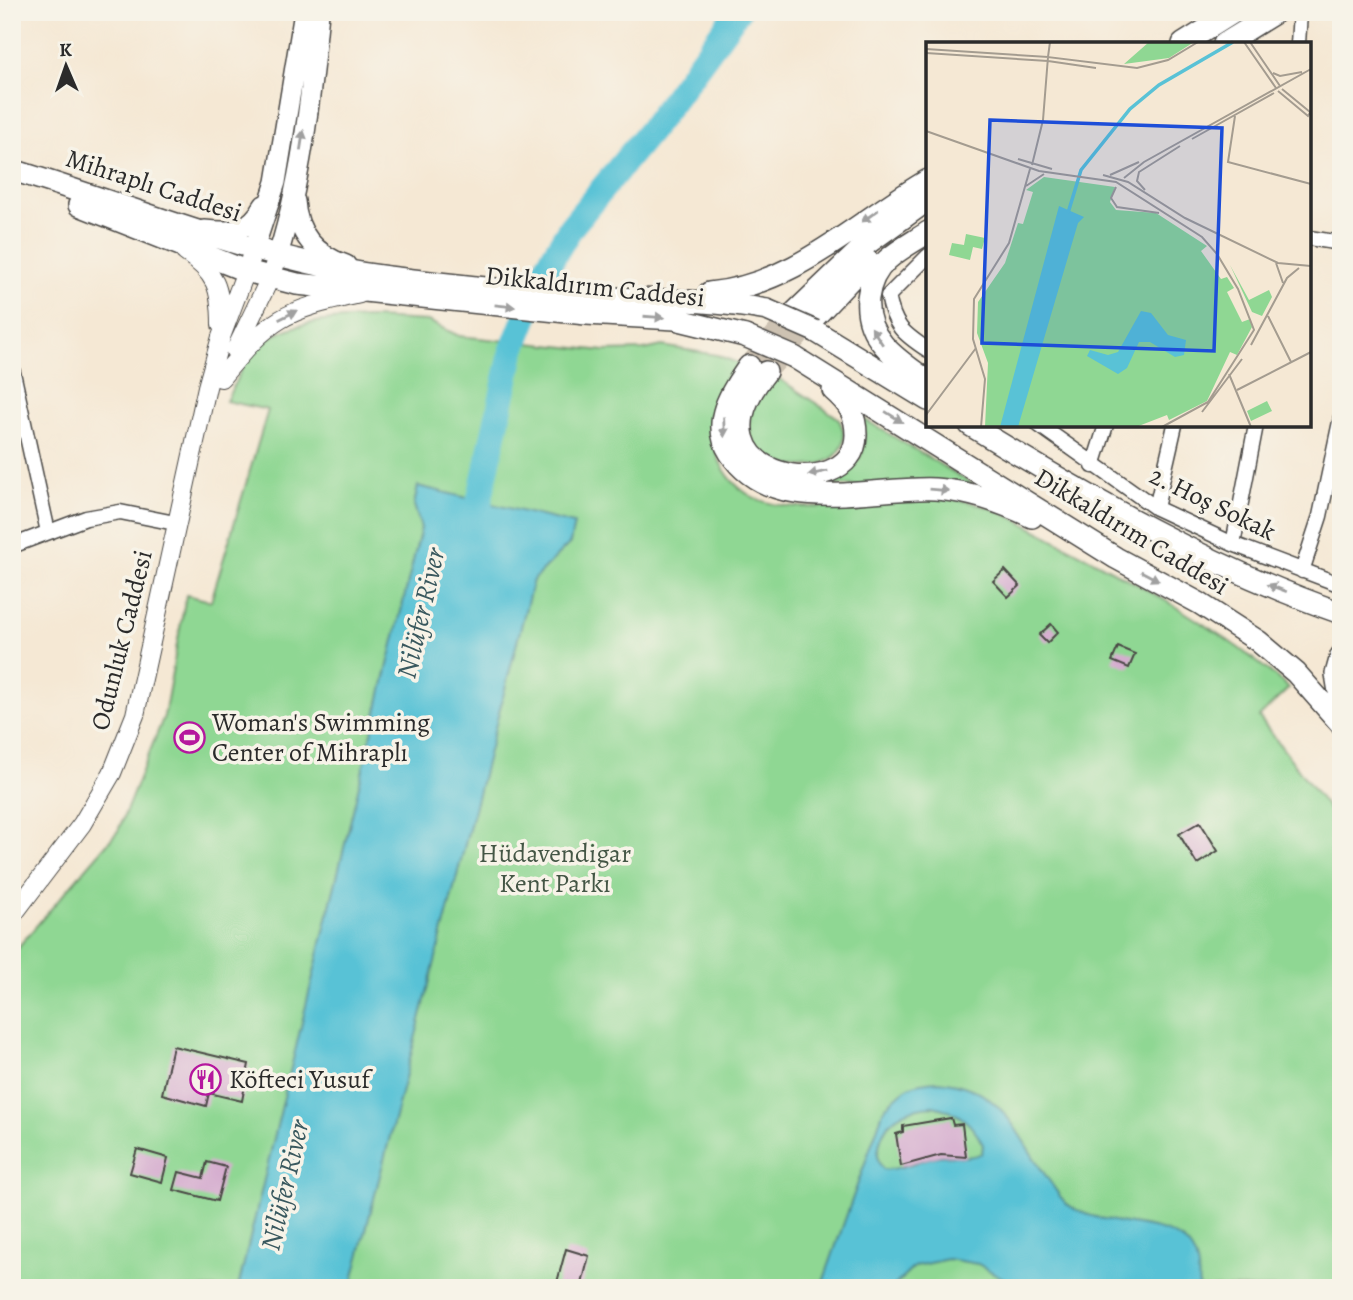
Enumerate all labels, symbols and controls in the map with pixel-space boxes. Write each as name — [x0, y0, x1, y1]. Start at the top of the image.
north arrow — [32, 32, 102, 102]
text: K — [59, 37, 73, 63]
inset map — [926, 42, 1311, 427]
one-way arrow — [297, 128, 308, 150]
street label: Mihraplı Caddesi — [61, 141, 246, 230]
one-way arrow — [861, 209, 879, 223]
street label: Dikkaldırım Caddesi — [483, 258, 706, 315]
one-way arrow — [494, 301, 516, 312]
one-way arrow — [278, 309, 298, 320]
one-way arrow — [643, 312, 665, 323]
one-way arrow — [871, 327, 884, 346]
one-way arrow — [885, 411, 904, 424]
one-way arrow — [718, 416, 729, 438]
street label: 2. Hoş Sokak — [1144, 458, 1282, 549]
street label: Dikkaldırım Caddesi — [1028, 460, 1235, 603]
one-way arrow — [806, 468, 828, 479]
one-way arrow — [928, 485, 950, 496]
water label: Nilüfer River — [388, 543, 455, 682]
street label: Odunluk Caddesi — [82, 546, 161, 734]
one-way arrow — [1140, 571, 1160, 582]
one-way arrow — [1266, 583, 1287, 594]
place label: Woman's Swimming Center of Mihraplı — [211, 705, 430, 770]
sports icon: Woman's Swimming Center of Mihraplı — [172, 720, 206, 754]
park label: Hüdavendigar Kent Parkı — [479, 836, 631, 901]
restaurant icon: Köfteci Yusuf — [189, 1062, 223, 1096]
place label: Köfteci Yusuf — [229, 1062, 373, 1097]
water label: Nilüfer River — [252, 1115, 319, 1254]

